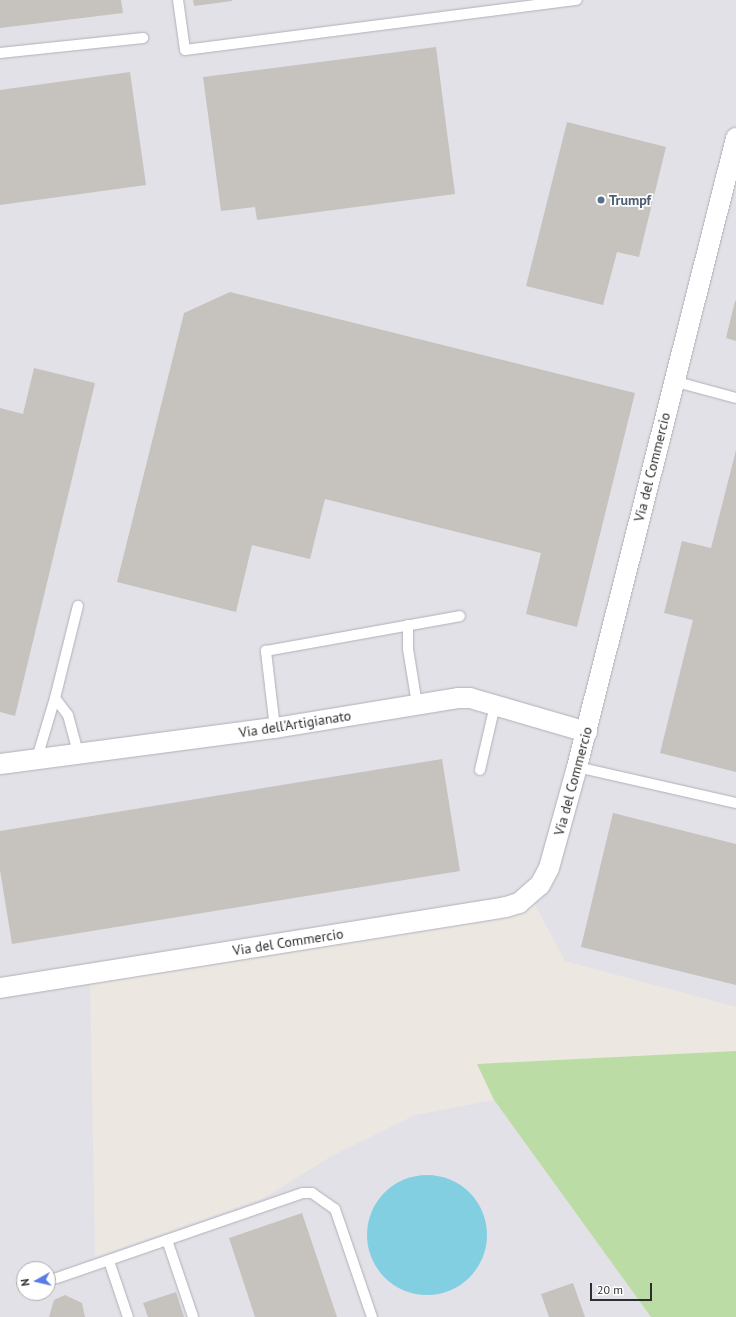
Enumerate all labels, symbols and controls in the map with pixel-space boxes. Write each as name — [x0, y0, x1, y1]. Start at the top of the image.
place label: Trumpf — [609, 192, 651, 208]
marker: Trumpf — [596, 195, 606, 205]
street label: Via del Commercio — [630, 411, 674, 523]
street label: Via dell'Artigianato — [238, 707, 352, 741]
street label: Via del Commercio — [550, 725, 596, 837]
street label: Via del Commercio — [231, 925, 345, 959]
north arrow — [16, 1261, 56, 1301]
scale bar — [592, 1275, 654, 1301]
text: N — [18, 1278, 33, 1287]
text: 20 m — [597, 1282, 623, 1297]

